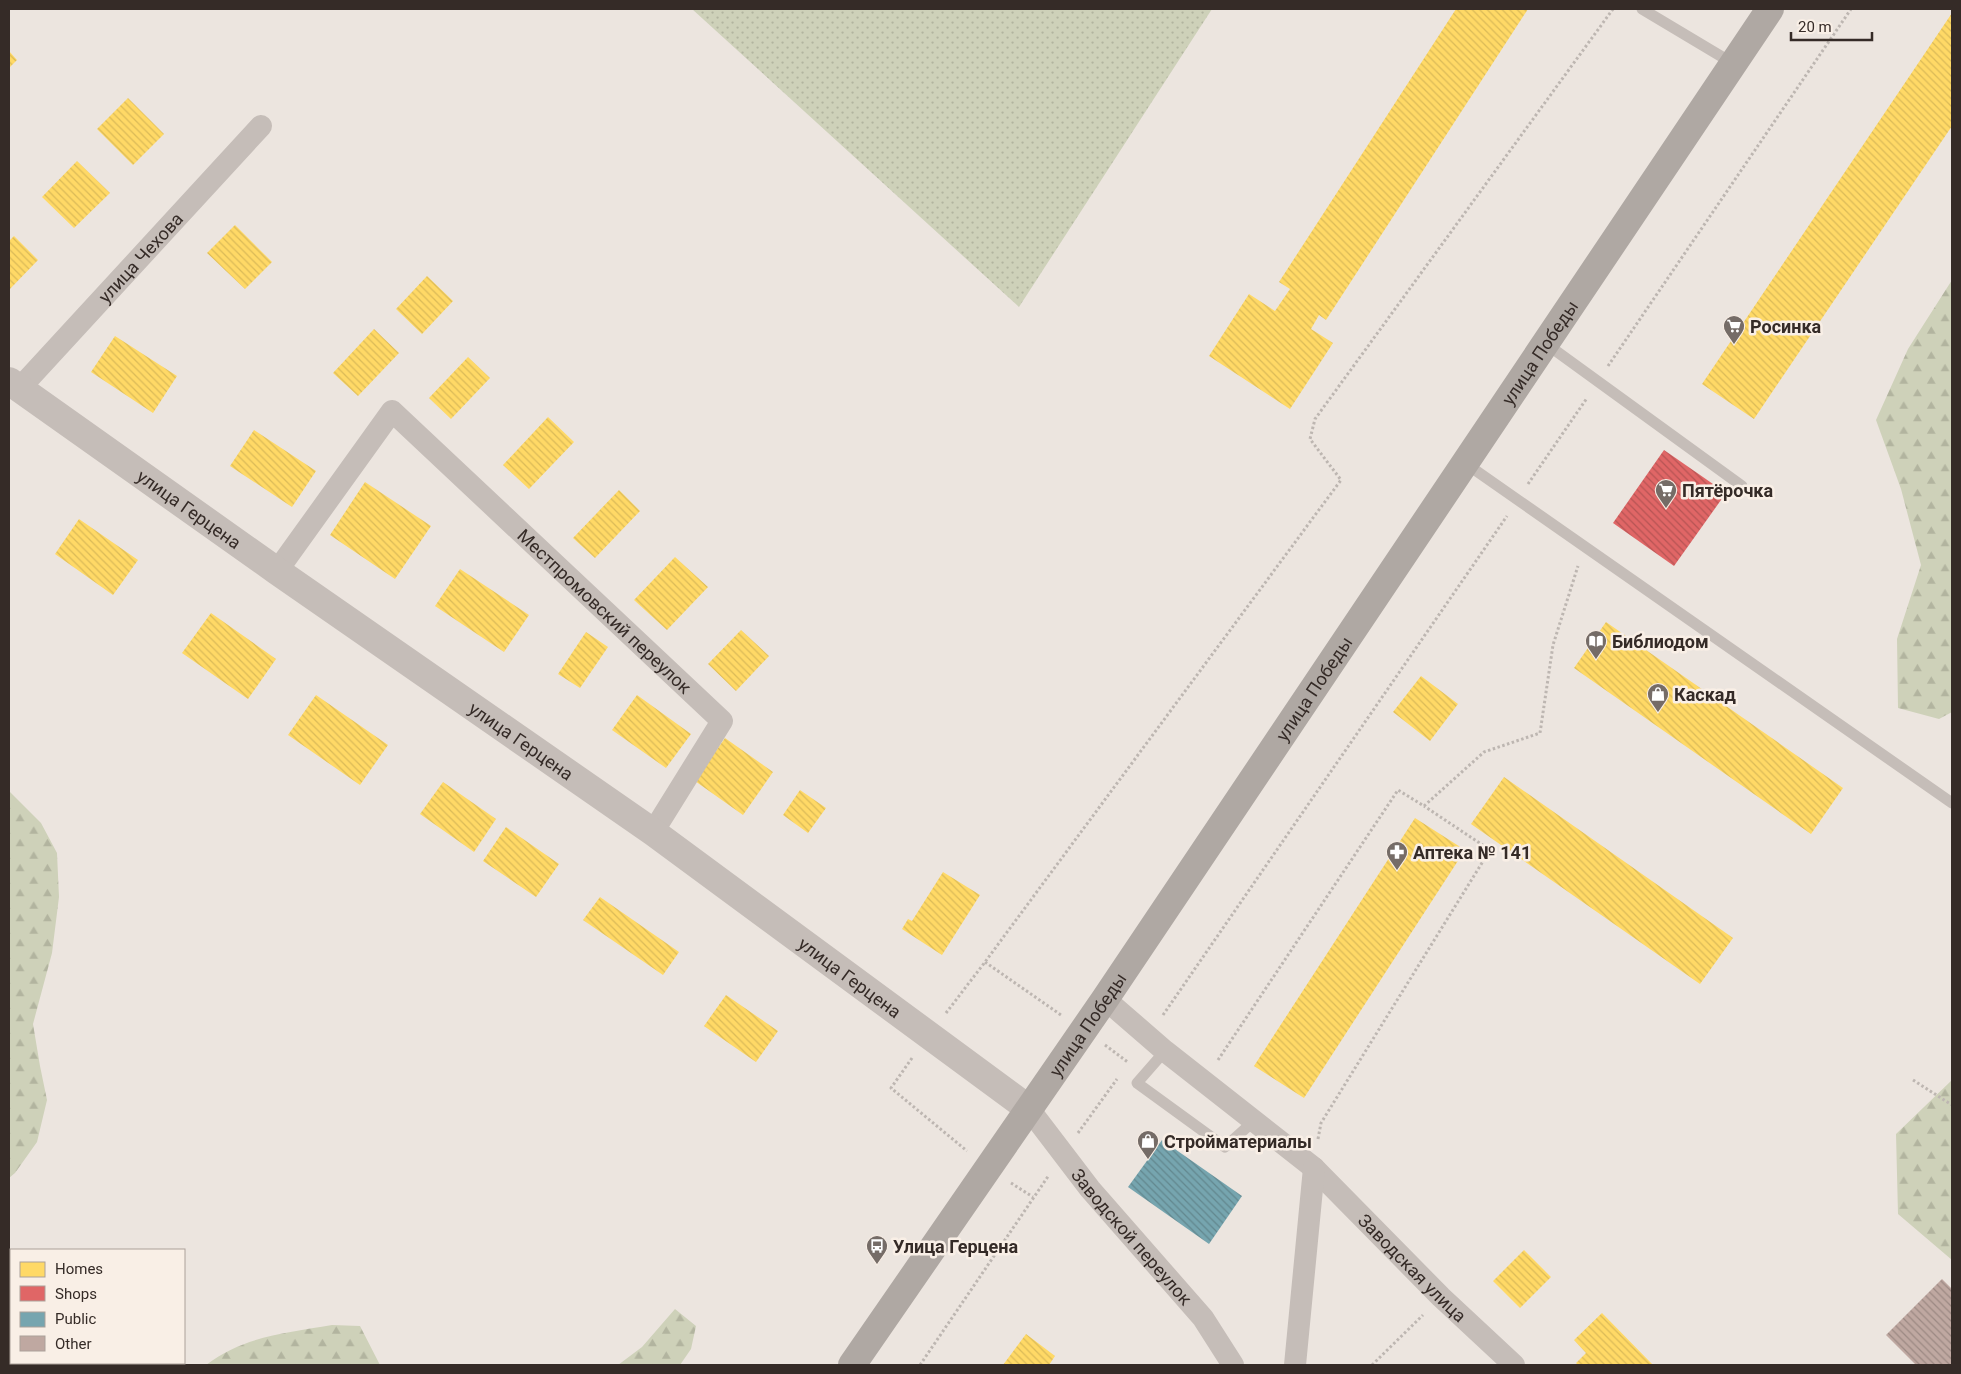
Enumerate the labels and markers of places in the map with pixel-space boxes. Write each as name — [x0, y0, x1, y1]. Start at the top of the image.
supermarket icon: Росинка — [1722, 314, 1746, 345]
place label: Росинка — [1750, 316, 1822, 337]
supermarket icon: Пятёрочка — [1654, 478, 1678, 509]
place label: Пятёрочка — [1682, 480, 1773, 501]
library icon: Библиодом — [1584, 629, 1608, 660]
place label: Библиодом — [1612, 631, 1709, 652]
shop icon: Каскад — [1646, 682, 1670, 713]
place label: Каскад — [1674, 684, 1736, 705]
pharmacy icon: Аптека № 141 — [1385, 840, 1409, 871]
place label: Аптека № 141 — [1413, 842, 1531, 863]
shop icon: Стройматериалы — [1136, 1129, 1160, 1160]
place label: Стройматериалы — [1164, 1131, 1312, 1152]
bus stop icon: Улица Герцена — [865, 1234, 889, 1265]
place label: Улица Герцена — [893, 1236, 1018, 1257]

